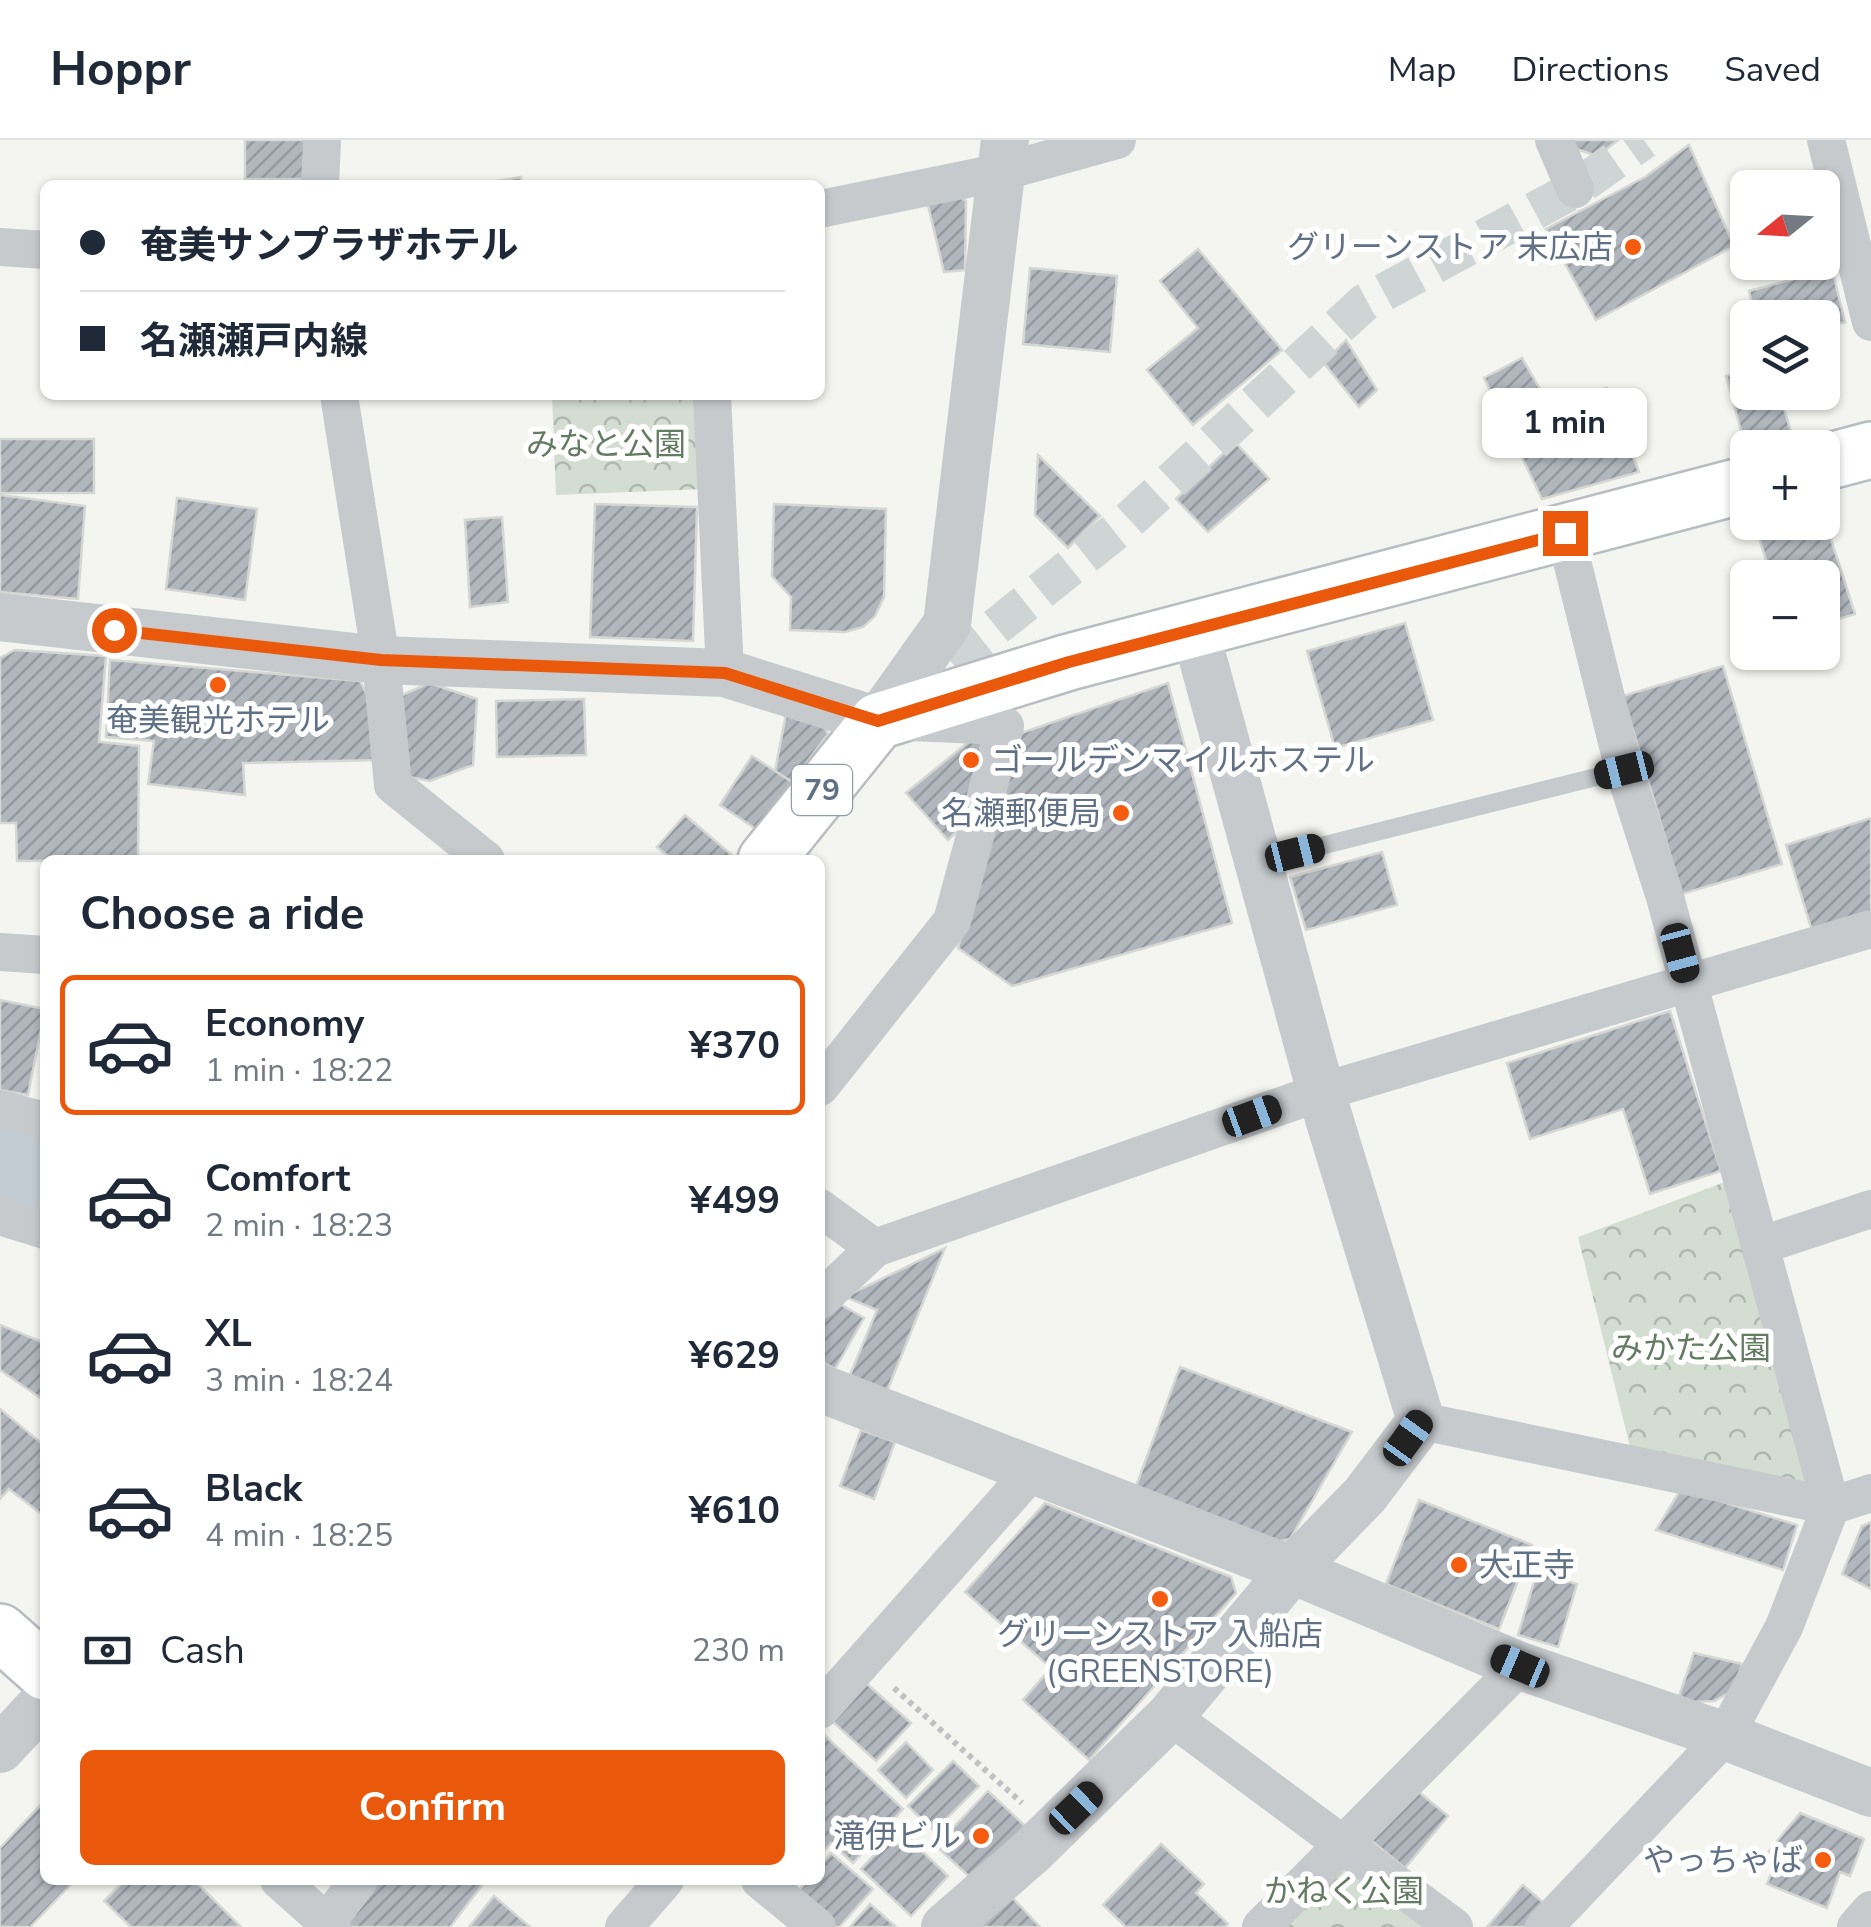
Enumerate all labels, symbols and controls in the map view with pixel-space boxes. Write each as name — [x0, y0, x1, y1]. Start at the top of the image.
text: Hoppr — [50, 36, 191, 102]
text: Map — [1388, 46, 1457, 93]
text: Directions — [1512, 46, 1669, 93]
text: Saved — [1724, 46, 1821, 93]
north arrow — [1730, 170, 1840, 280]
map controls — [1730, 170, 1840, 670]
text: 奄美サンプラザホテル — [140, 220, 519, 271]
place label: グリーンストア 末広店 — [1287, 226, 1613, 269]
marker: グリーンストア 末広店 — [1622, 236, 1644, 258]
button: layers — [1730, 300, 1840, 410]
text: 名瀬瀬戸内線 — [140, 316, 368, 367]
callout: 1 min — [1482, 388, 1648, 458]
text: 1 min — [1523, 401, 1606, 444]
park label: みなと公園 — [526, 423, 686, 466]
button: + — [1730, 430, 1840, 540]
route end — [1543, 511, 1588, 556]
button: − — [1730, 560, 1840, 670]
route start — [92, 608, 137, 653]
marker: 奄美観光ホテル — [207, 674, 229, 696]
place label: 奄美観光ホテル — [106, 699, 330, 742]
place label: ゴールデンマイルホステル — [991, 739, 1375, 782]
car — [1591, 748, 1657, 792]
marker: ゴールデンマイルホステル — [960, 749, 982, 771]
road number: 79 — [792, 765, 852, 815]
place label: 名瀬郵便局 — [941, 792, 1101, 835]
marker: 名瀬郵便局 — [1110, 802, 1132, 824]
car — [1262, 831, 1328, 875]
text: Choose a ride — [80, 884, 365, 945]
car — [1658, 920, 1702, 986]
text: Economy — [205, 998, 364, 1049]
icon: car — [85, 1000, 175, 1090]
text: ¥370 — [689, 1020, 780, 1071]
text: 1 min · 18:22 — [205, 1049, 393, 1092]
car — [1219, 1092, 1285, 1140]
text: Comfort — [205, 1153, 350, 1204]
icon: car — [85, 1155, 175, 1245]
text: ¥499 — [689, 1175, 780, 1226]
text: 2 min · 18:23 — [205, 1204, 393, 1247]
text: XL — [205, 1308, 252, 1359]
icon: car — [85, 1310, 175, 1400]
park label: みかた公園 — [1611, 1327, 1771, 1370]
text: ¥629 — [689, 1330, 780, 1381]
text: 3 min · 18:24 — [205, 1359, 393, 1402]
car — [1378, 1405, 1438, 1471]
text: Black — [205, 1463, 302, 1514]
icon: car — [85, 1465, 175, 1555]
text: ¥610 — [689, 1485, 780, 1536]
text: 4 min · 18:25 — [205, 1514, 393, 1557]
place label: 大正寺 — [1479, 1544, 1575, 1587]
marker: 大正寺 — [1448, 1554, 1470, 1576]
marker: グリーンストア 入船店 (GREENSTORE) — [1149, 1588, 1171, 1610]
place label: グリーンストア 入船店 (GREENSTORE) — [997, 1613, 1323, 1693]
icon: cash — [80, 1623, 135, 1678]
text: Cash — [160, 1625, 245, 1676]
text: 230 m — [692, 1629, 785, 1672]
car — [1487, 1640, 1553, 1692]
button: Confirm — [80, 1750, 785, 1865]
car — [1044, 1776, 1108, 1840]
place label: 滝伊ビル — [833, 1815, 961, 1858]
marker: 滝伊ビル — [970, 1825, 992, 1847]
place label: やっちゃば — [1643, 1839, 1803, 1882]
marker: やっちゃば — [1812, 1849, 1834, 1871]
park label: かねく公園 — [1264, 1870, 1424, 1913]

